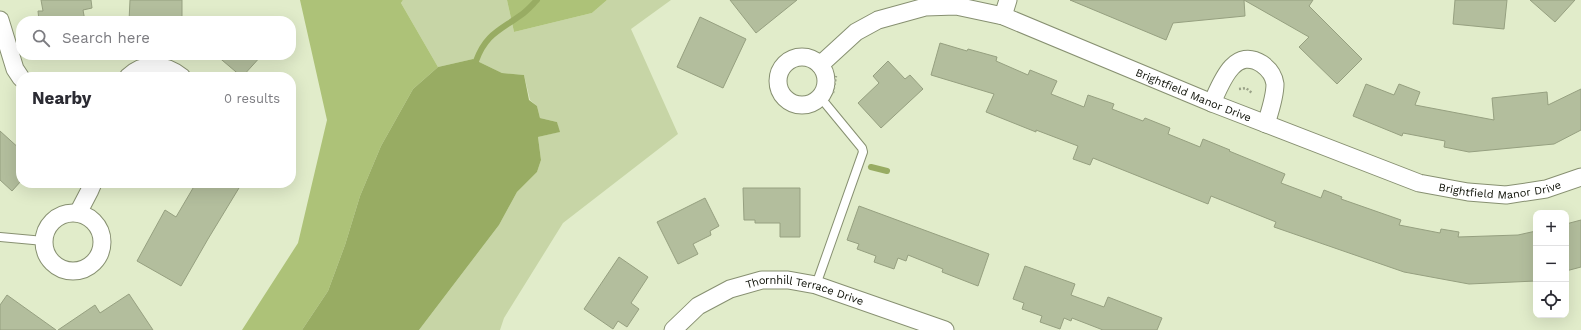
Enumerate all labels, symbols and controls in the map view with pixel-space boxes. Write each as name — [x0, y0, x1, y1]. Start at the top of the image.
search box — [16, 16, 296, 60]
icon: search — [30, 27, 52, 49]
text: Search here — [62, 29, 150, 47]
street label: Brightfield Manor Drive — [1134, 66, 1253, 124]
text: Nearby — [32, 88, 91, 108]
text: 0 results — [224, 91, 280, 106]
street label: Brightfield Manor Drive — [1438, 178, 1563, 202]
map controls — [1533, 210, 1569, 318]
button: + — [1533, 210, 1569, 246]
button: − — [1533, 246, 1569, 282]
street label: Thornhill Terrace Drive — [744, 273, 865, 308]
button: locate — [1533, 282, 1569, 318]

